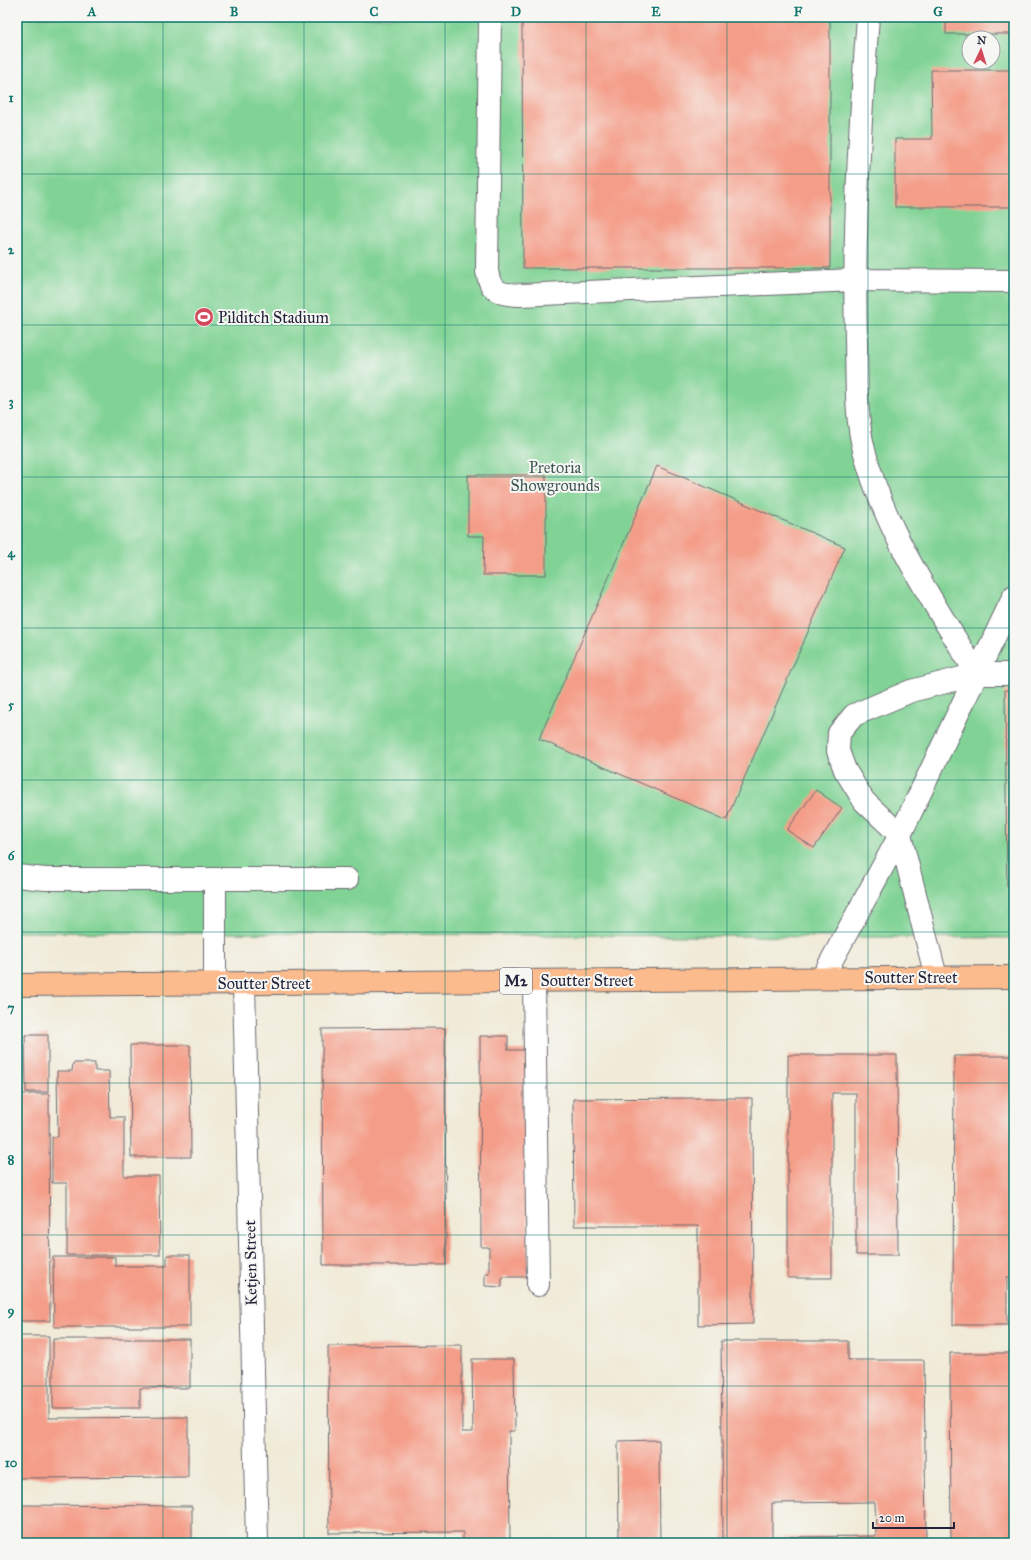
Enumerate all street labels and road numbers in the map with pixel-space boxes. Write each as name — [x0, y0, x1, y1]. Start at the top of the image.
road number: M2 — [500, 968, 532, 994]
street label: Soutter Street — [864, 968, 958, 987]
street label: Soutter Street — [540, 971, 634, 990]
street label: Soutter Street — [217, 974, 311, 993]
street label: Ketjen Street — [240, 1220, 261, 1306]

